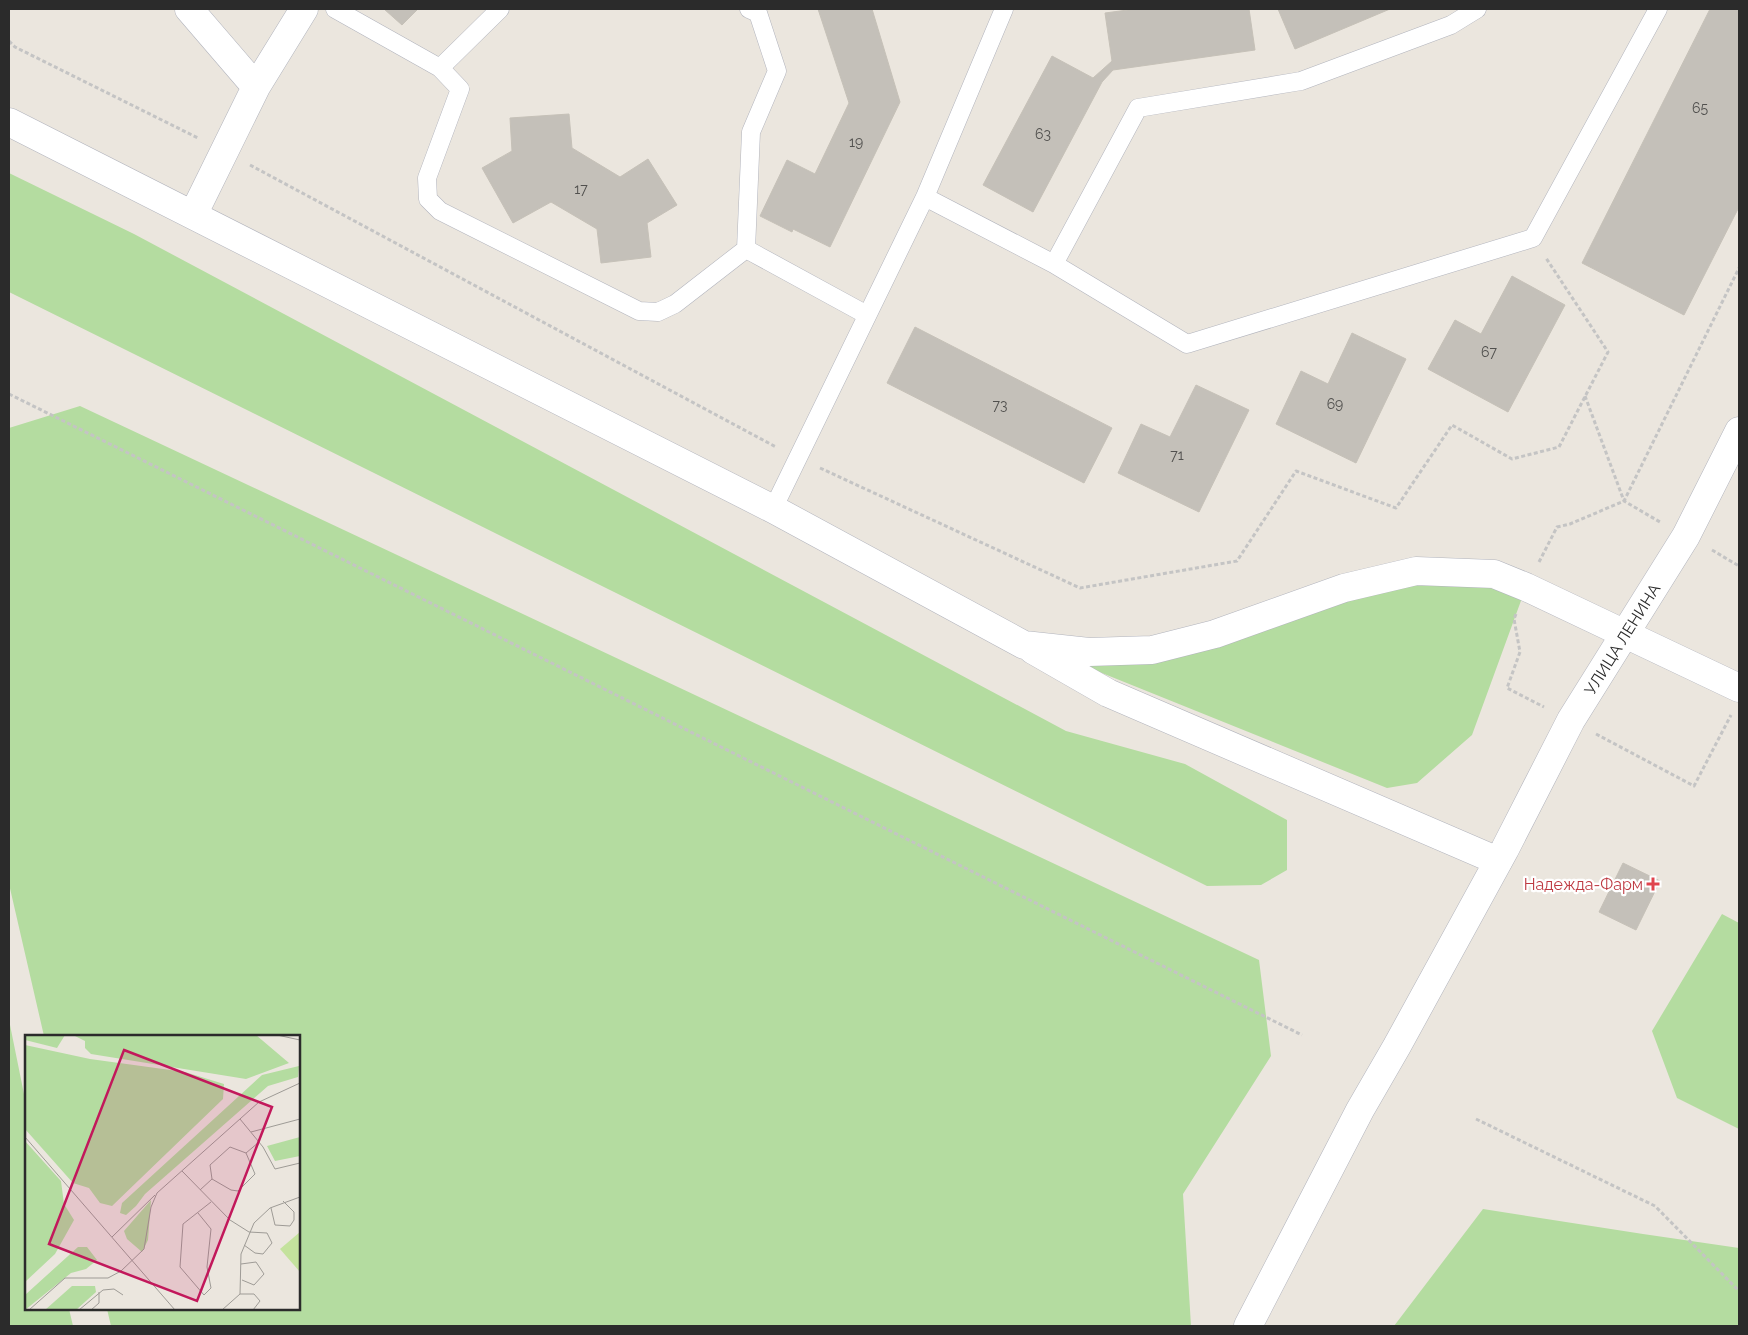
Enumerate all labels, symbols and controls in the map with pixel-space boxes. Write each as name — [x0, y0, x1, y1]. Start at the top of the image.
house number: 65 — [1692, 100, 1708, 116]
house number: 63 — [1035, 126, 1051, 142]
house number: 19 — [849, 134, 863, 150]
house number: 17 — [574, 181, 588, 197]
house number: 67 — [1481, 344, 1497, 360]
house number: 69 — [1327, 396, 1343, 412]
house number: 73 — [993, 397, 1007, 413]
house number: 71 — [1170, 447, 1184, 463]
street label: УЛИЦА ЛЕНИНА — [1581, 580, 1664, 698]
place label: Надежда-Фарм — [1524, 875, 1643, 894]
marker: Надежда-Фарм — [1647, 878, 1659, 890]
inset map — [25, 1035, 300, 1310]

